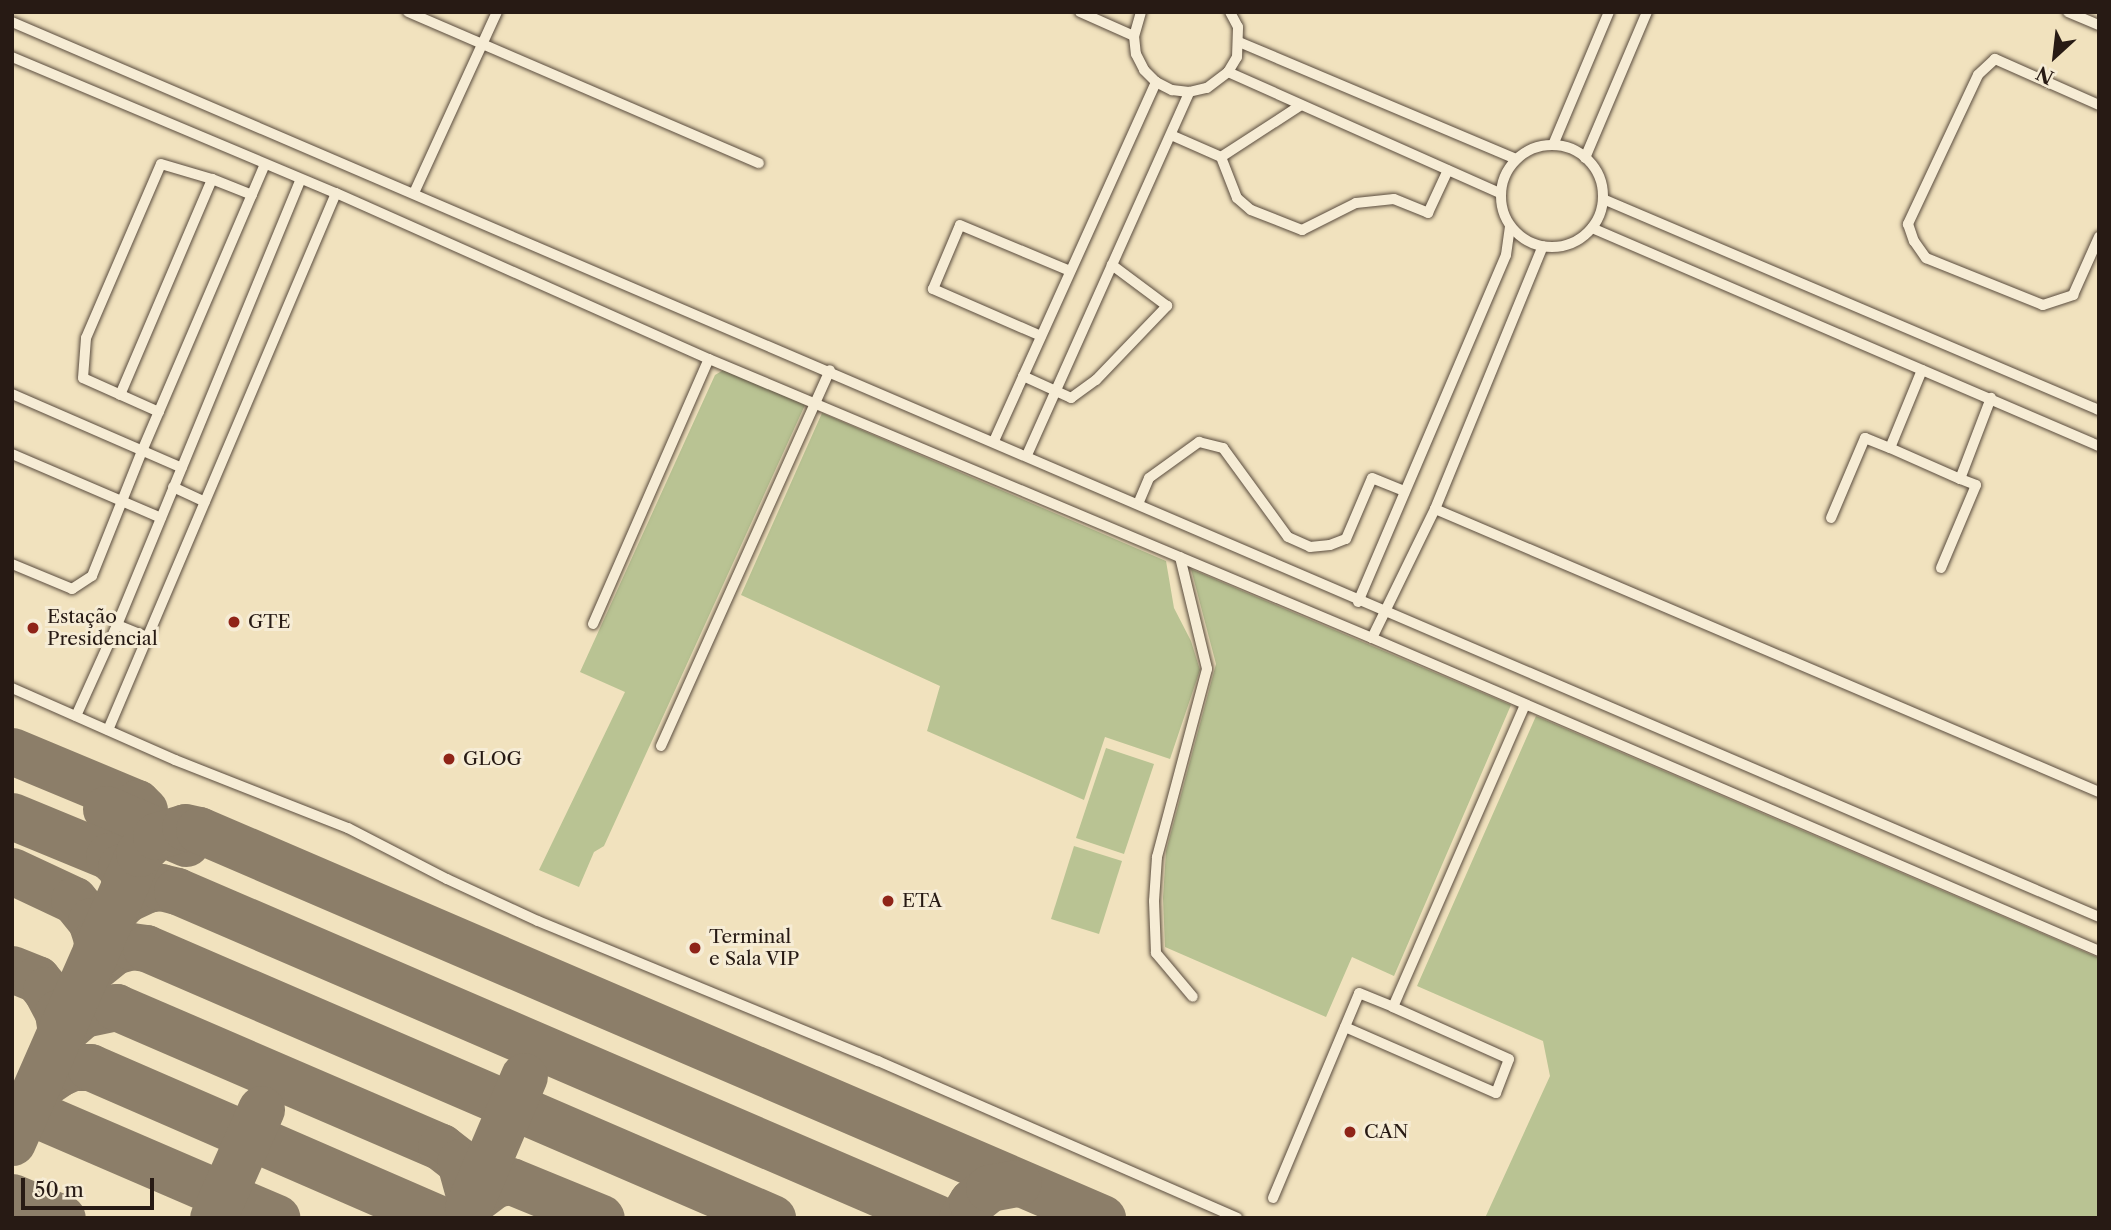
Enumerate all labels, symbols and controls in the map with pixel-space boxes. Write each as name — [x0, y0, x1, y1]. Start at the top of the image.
north arrow — [2020, 21, 2090, 91]
text: N — [2033, 61, 2058, 89]
place label: Estação Presidencial — [47, 606, 158, 650]
place label: GTE — [248, 611, 291, 633]
marker: GTE — [226, 614, 242, 630]
marker: Estação Presidencial — [25, 620, 41, 636]
place label: GLOG — [463, 748, 522, 770]
marker: GLOG — [441, 751, 457, 767]
place label: ETA — [902, 890, 942, 912]
marker: ETA — [880, 893, 896, 909]
place label: Terminal e Sala VIP — [709, 926, 800, 970]
marker: Terminal e Sala VIP — [687, 940, 703, 956]
place label: CAN — [1364, 1121, 1408, 1143]
marker: CAN — [1342, 1124, 1358, 1140]
scale bar — [24, 1164, 158, 1208]
text: 50 m — [34, 1177, 84, 1202]

